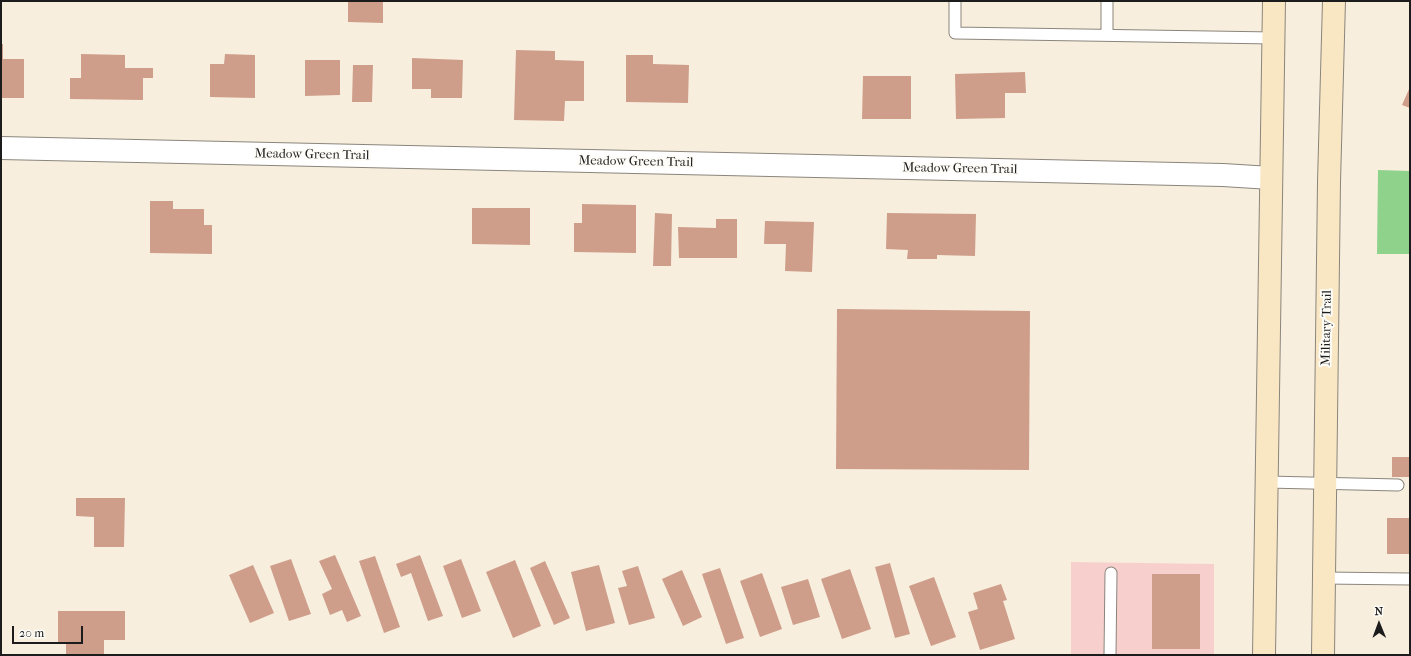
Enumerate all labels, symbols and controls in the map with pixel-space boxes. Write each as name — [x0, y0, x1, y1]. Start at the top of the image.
street label: Meadow Green Trail — [254, 146, 370, 164]
street label: Meadow Green Trail — [578, 153, 694, 171]
street label: Meadow Green Trail — [902, 160, 1018, 178]
street label: Military Trail — [1319, 290, 1335, 366]
north arrow — [1359, 604, 1399, 644]
text: N — [1374, 605, 1383, 618]
scale bar — [14, 618, 85, 644]
text: 20 m — [19, 626, 44, 640]

